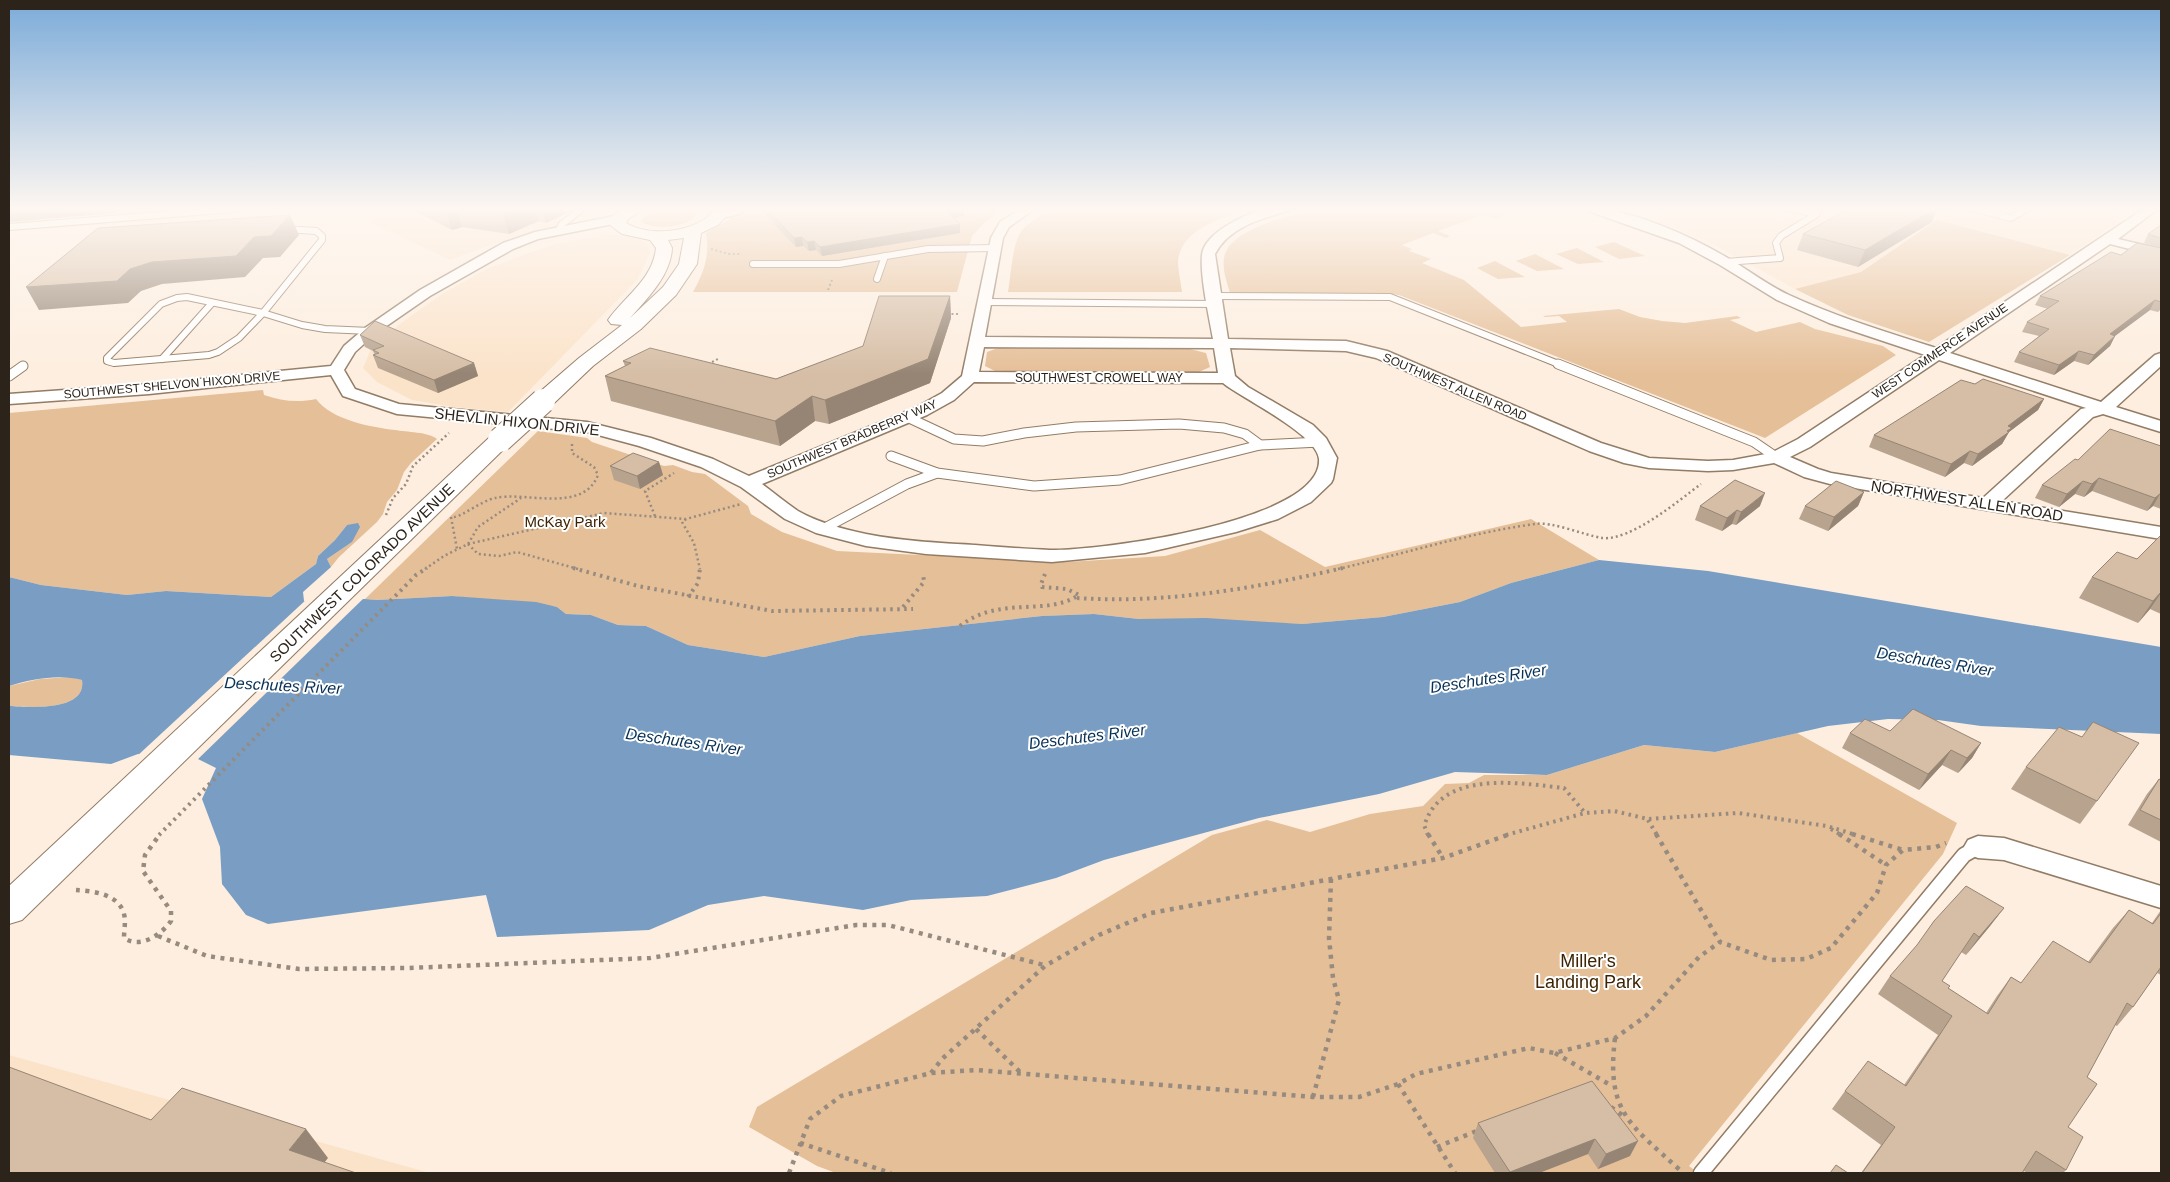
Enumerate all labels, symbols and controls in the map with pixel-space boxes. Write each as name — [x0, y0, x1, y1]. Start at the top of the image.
street label: WEST COMMERCE AVENUE — [1870, 300, 2010, 402]
street label: SOUTHWEST ALLEN ROAD — [1381, 350, 1529, 424]
street label: SOUTHWEST SHELVON HIXON DRIVE — [63, 369, 281, 401]
street label: SOUTHWEST CROWELL WAY — [1015, 371, 1183, 385]
street label: SOUTHWEST BRADBERRY WAY — [765, 397, 939, 481]
street label: SHEVLIN HIXON DRIVE — [434, 404, 600, 439]
street label: NORTHWEST ALLEN ROAD — [1870, 477, 2065, 524]
street label: SOUTHWEST COLORADO AVENUE — [266, 480, 457, 665]
park label: McKay Park — [525, 513, 606, 530]
water label: Deschutes River — [1876, 644, 1995, 679]
water label: Deschutes River — [1429, 661, 1548, 696]
water label: Deschutes River — [224, 674, 343, 697]
water label: Deschutes River — [1028, 721, 1147, 752]
water label: Deschutes River — [625, 725, 744, 758]
park label: Miller's Landing Park — [1535, 951, 1642, 992]

